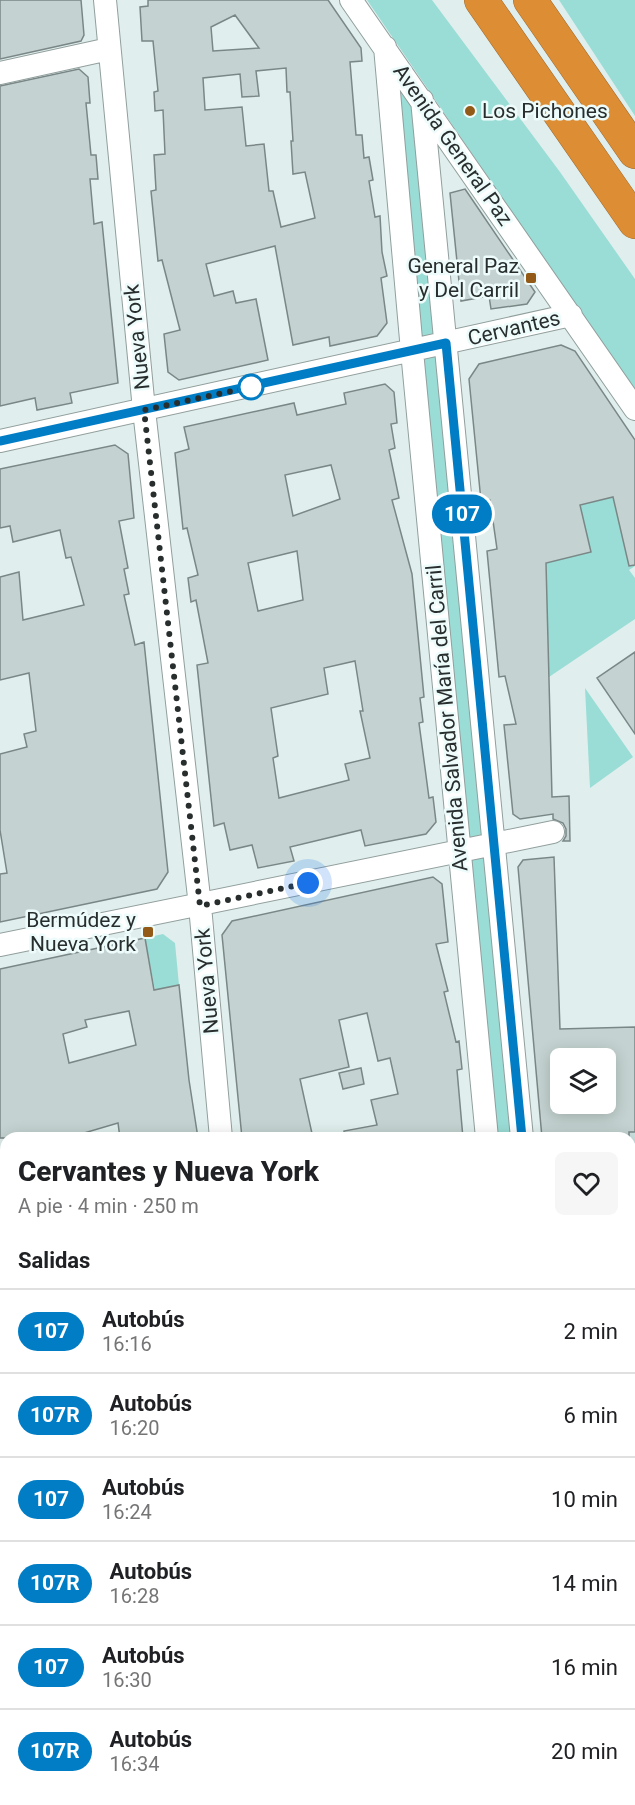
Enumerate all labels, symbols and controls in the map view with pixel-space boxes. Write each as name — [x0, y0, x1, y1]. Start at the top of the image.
street label: Avenida General Paz — [388, 60, 518, 230]
place label: Los Pichones — [482, 99, 608, 123]
marker: Los Pichones — [463, 104, 477, 118]
place label: General Paz y Del Carril — [407, 254, 519, 302]
marker: General Paz y Del Carril — [524, 271, 538, 285]
street label: Nueva York — [119, 283, 154, 391]
street label: Cervantes — [466, 306, 562, 350]
unlabelled marker — [238, 374, 264, 400]
line badge: 107 — [428, 494, 496, 534]
text: 107 — [444, 502, 480, 526]
street label: Avenida Salvador María del Carril — [422, 564, 472, 872]
your location — [293, 868, 323, 898]
place label: Bermúdez y Nueva York — [26, 908, 136, 956]
marker: Bermúdez y Nueva York — [141, 925, 155, 939]
street label: Nueva York — [190, 927, 224, 1035]
map controls — [550, 1048, 616, 1114]
button: layers — [550, 1048, 616, 1114]
button: heart — [555, 1152, 618, 1215]
text: Cervantes y Nueva York — [18, 1155, 319, 1188]
text: A pie · 4 min · 250 m — [18, 1194, 199, 1218]
text: Salidas — [18, 1248, 90, 1273]
text: Autobús — [102, 1307, 185, 1332]
text: 107 — [33, 1319, 69, 1343]
text: 2 min — [563, 1319, 618, 1344]
text: 16:16 — [102, 1332, 152, 1356]
text: Autobús — [110, 1391, 192, 1416]
text: 107R — [30, 1403, 80, 1427]
text: 6 min — [563, 1403, 618, 1428]
text: 16:20 — [110, 1416, 159, 1440]
text: Autobús — [102, 1475, 185, 1500]
text: 107 — [33, 1487, 69, 1511]
text: 10 min — [551, 1487, 618, 1512]
text: 16:24 — [102, 1500, 152, 1524]
text: Autobús — [110, 1559, 192, 1584]
text: 107R — [30, 1571, 80, 1595]
text: 14 min — [551, 1571, 618, 1596]
text: 16:28 — [110, 1584, 159, 1608]
text: Autobús — [102, 1643, 185, 1668]
text: 107 — [33, 1655, 69, 1679]
text: 16 min — [551, 1655, 618, 1680]
text: 16:30 — [102, 1668, 152, 1692]
text: Autobús — [110, 1727, 192, 1752]
text: 107R — [30, 1739, 80, 1763]
text: 20 min — [551, 1739, 618, 1764]
text: 16:34 — [110, 1752, 159, 1776]

